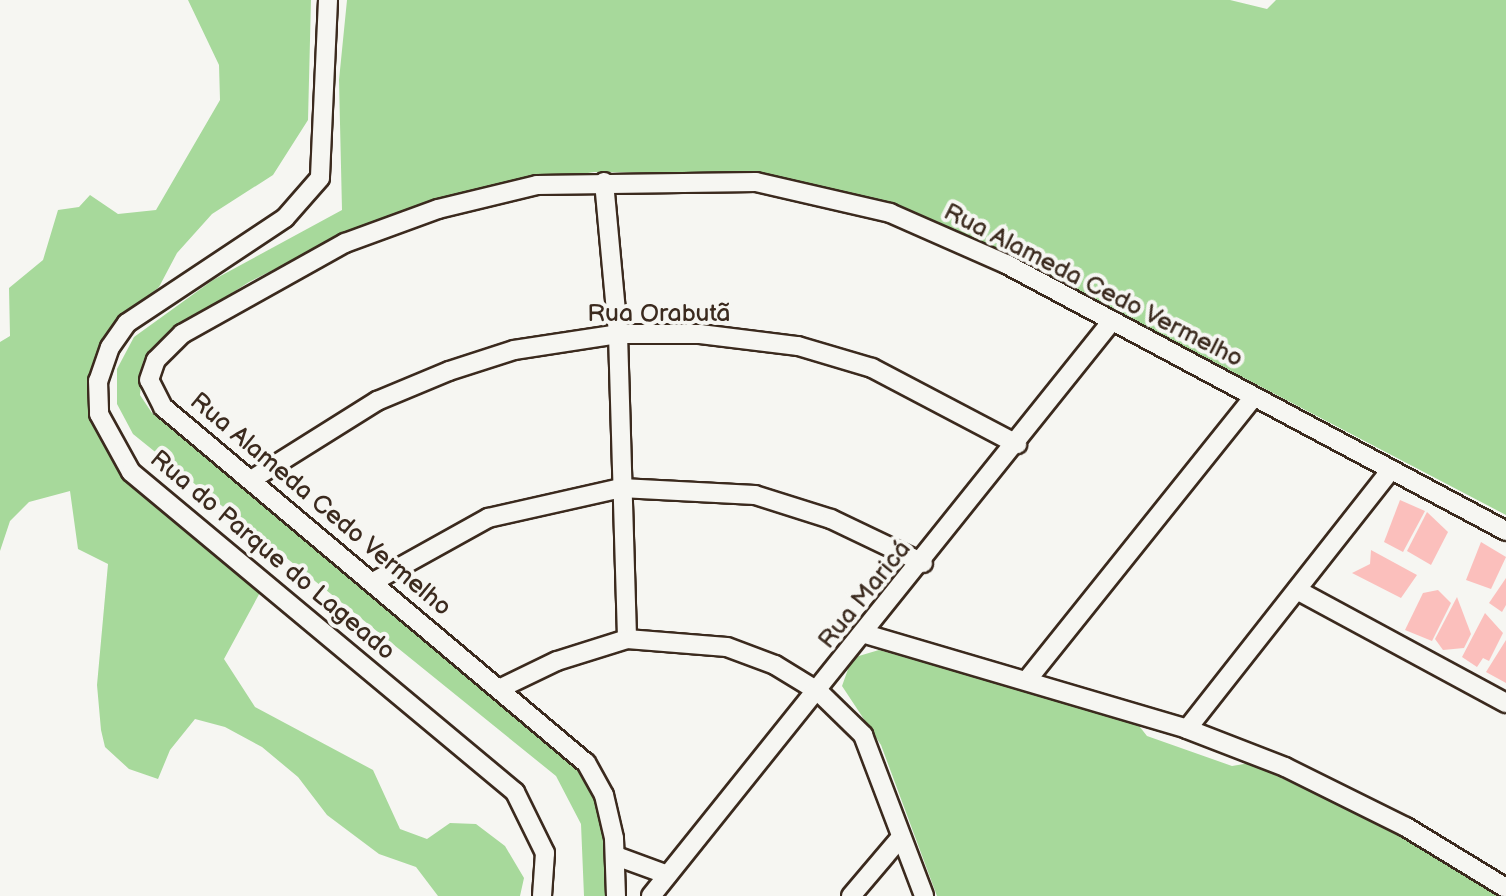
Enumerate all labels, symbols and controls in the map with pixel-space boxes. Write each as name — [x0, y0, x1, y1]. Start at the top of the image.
street label: Rua Alameda Cedo Vermelho — [938, 197, 1248, 375]
street label: Rua Orabutã — [587, 299, 731, 329]
street label: Rua Alameda Cedo Vermelho — [183, 387, 457, 623]
street label: Rua do Parque do Lageado — [143, 445, 401, 667]
street label: Rua Maricá — [812, 535, 918, 655]

